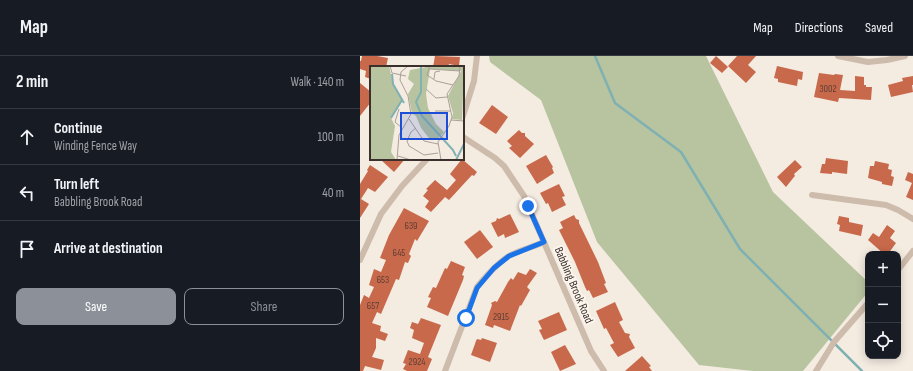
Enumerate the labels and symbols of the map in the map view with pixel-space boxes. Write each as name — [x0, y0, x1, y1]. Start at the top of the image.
inset map — [370, 66, 464, 160]
house number: 3002 — [819, 83, 837, 95]
route end — [519, 197, 537, 215]
house number: 639 — [405, 220, 418, 232]
street label: Babbling Brook Road — [551, 245, 596, 326]
house number: 645 — [393, 247, 405, 259]
house number: 653 — [377, 274, 389, 286]
house number: 657 — [367, 300, 379, 312]
route start — [457, 309, 475, 327]
house number: 2915 — [493, 311, 509, 323]
house number: 2924 — [409, 356, 425, 368]

